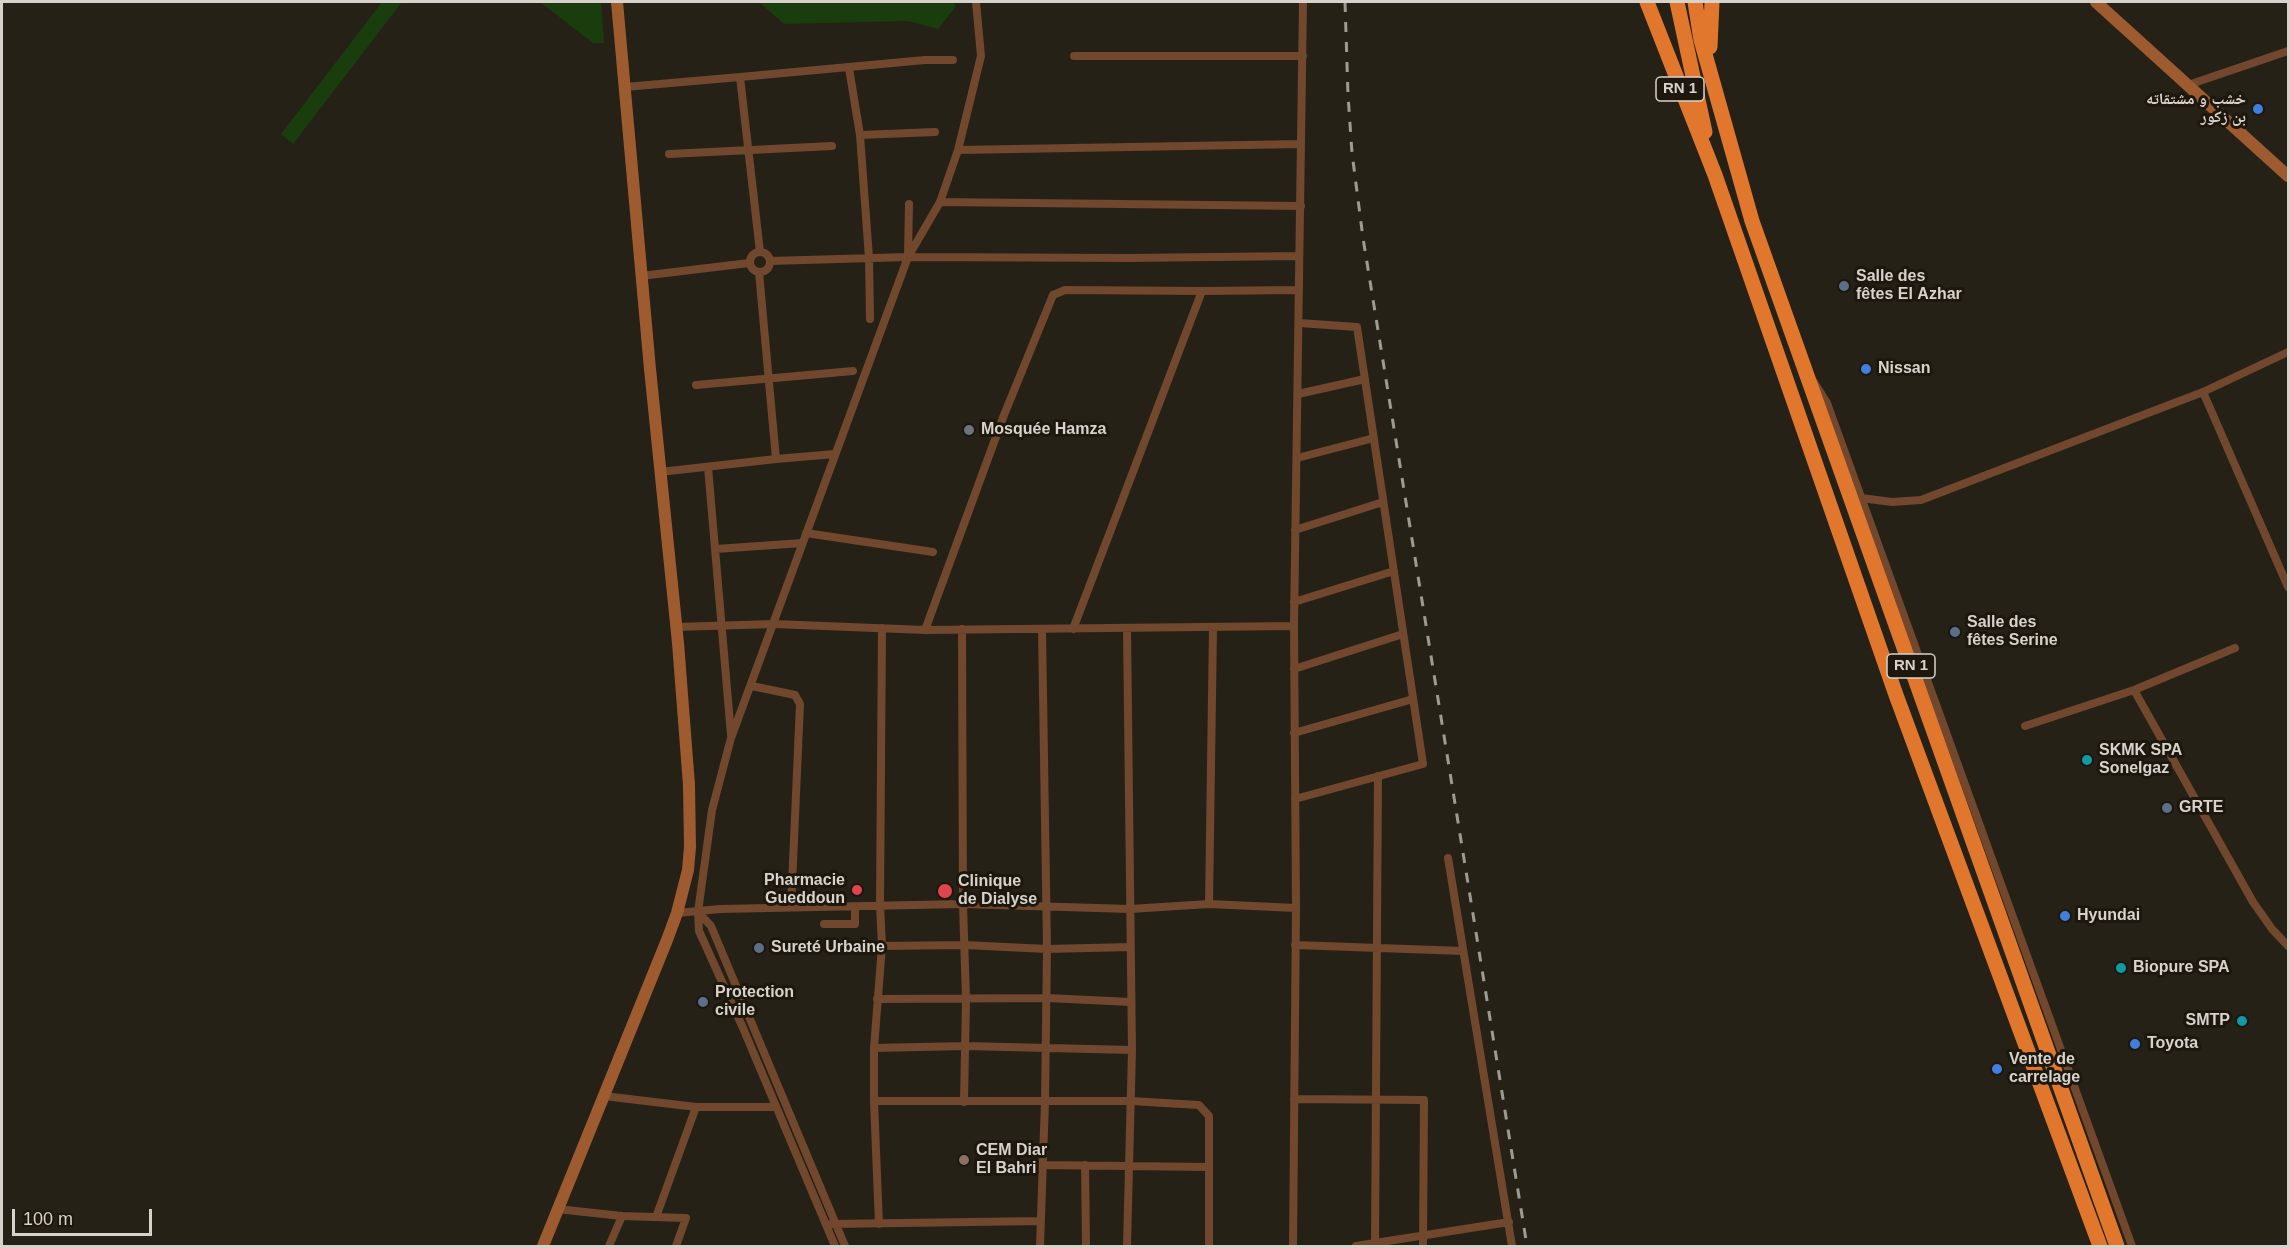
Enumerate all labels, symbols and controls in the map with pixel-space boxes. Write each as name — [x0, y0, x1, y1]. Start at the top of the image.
road number: RN 1 — [1656, 77, 1704, 101]
place label: خشب و مشتقاته بن زكور — [2146, 90, 2246, 128]
marker: خشب و مشتقاته بن زكور — [2251, 102, 2265, 116]
place label: Salle des fêtes El Azhar — [1856, 267, 1962, 305]
marker: Salle des fêtes El Azhar — [1837, 279, 1851, 293]
place label: Nissan — [1878, 359, 1930, 379]
marker: Nissan — [1859, 362, 1873, 376]
place label: Mosquée Hamza — [981, 420, 1106, 440]
marker: Mosquée Hamza — [962, 423, 976, 437]
place label: Salle des fêtes Serine — [1967, 613, 2058, 651]
marker: Salle des fêtes Serine — [1948, 625, 1962, 639]
road number: RN 1 — [1887, 654, 1935, 678]
place label: SKMK SPA Sonelgaz — [2099, 741, 2182, 779]
marker: SKMK SPA Sonelgaz — [2080, 753, 2094, 767]
place label: GRTE — [2179, 798, 2223, 818]
marker: GRTE — [2160, 801, 2174, 815]
place label: Pharmacie Gueddoun — [764, 871, 845, 909]
place label: Clinique de Dialyse — [958, 872, 1037, 910]
marker: Clinique de Dialyse — [936, 882, 954, 900]
marker: Pharmacie Gueddoun — [850, 883, 864, 897]
place label: Hyundai — [2077, 906, 2140, 926]
marker: Hyundai — [2058, 909, 2072, 923]
place label: Sureté Urbaine — [771, 938, 885, 958]
marker: Sureté Urbaine — [752, 941, 766, 955]
place label: Biopure SPA — [2133, 958, 2230, 978]
marker: Biopure SPA — [2114, 961, 2128, 975]
place label: Protection civile — [715, 983, 794, 1021]
marker: Protection civile — [696, 995, 710, 1009]
place label: SMTP — [2186, 1011, 2230, 1031]
marker: SMTP — [2235, 1014, 2249, 1028]
place label: Toyota — [2147, 1034, 2198, 1054]
marker: Toyota — [2128, 1037, 2142, 1051]
place label: Vente de carrelage — [2009, 1050, 2080, 1088]
marker: Vente de carrelage — [1990, 1062, 2004, 1076]
place label: CEM Diar El Bahri — [976, 1141, 1047, 1179]
marker: CEM Diar El Bahri — [957, 1153, 971, 1167]
scale bar — [15, 1197, 154, 1235]
text: 100 m — [23, 1209, 73, 1229]

